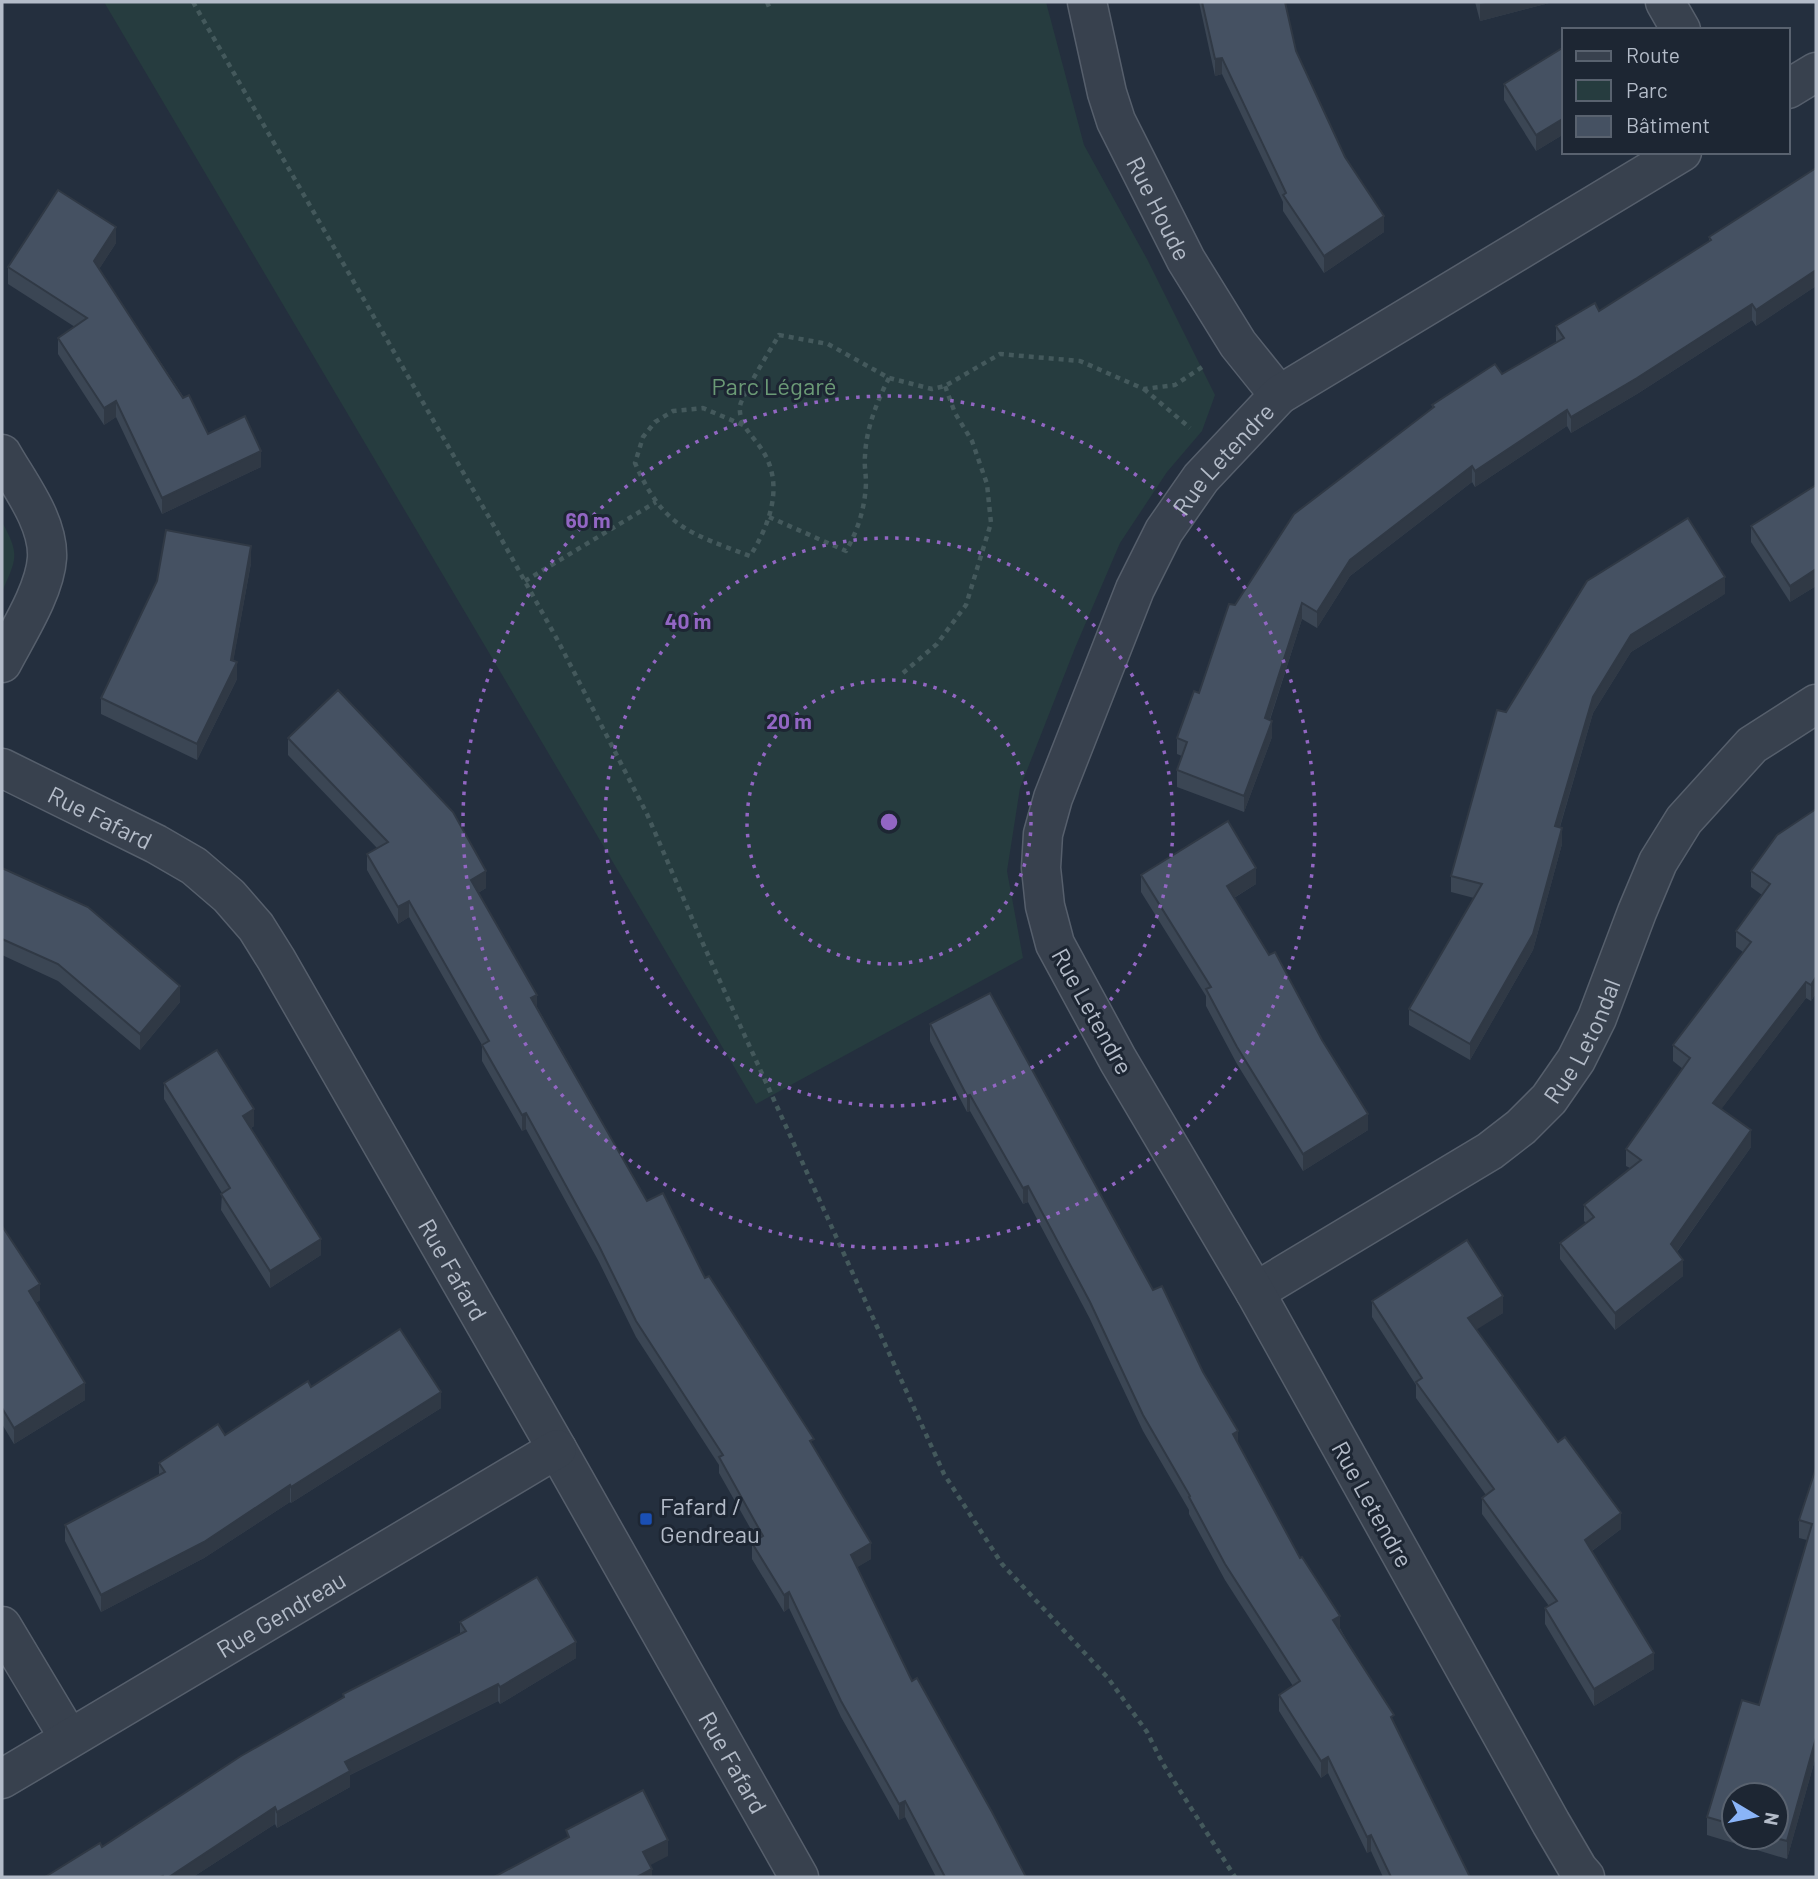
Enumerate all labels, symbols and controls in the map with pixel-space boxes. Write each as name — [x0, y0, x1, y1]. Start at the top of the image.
legend — [1562, 28, 1790, 154]
text: Route — [1626, 42, 1680, 67]
text: Parc — [1626, 77, 1668, 102]
text: Bâtiment — [1626, 112, 1710, 137]
street label: Rue Houde — [1122, 151, 1198, 265]
park label: Parc Légaré — [711, 371, 837, 400]
street label: Rue Letendre — [1166, 396, 1279, 520]
text: 60 m — [566, 507, 610, 532]
text: 40 m — [665, 608, 711, 633]
text: 20 m — [766, 708, 812, 733]
street label: Rue Fafard — [44, 779, 157, 855]
centre of rings — [877, 810, 901, 834]
street label: Rue Letendre — [1046, 943, 1140, 1079]
street label: Rue Letondal — [1536, 974, 1625, 1108]
street label: Rue Fafard — [413, 1213, 494, 1325]
street label: Rue Letendre — [1326, 1436, 1420, 1572]
place label: Fafard / Gendreau — [660, 1491, 760, 1548]
marker: Fafard / Gendreau — [638, 1511, 654, 1527]
street label: Rue Gendreau — [211, 1564, 350, 1663]
street label: Rue Fafard — [694, 1706, 774, 1818]
north arrow — [1720, 1781, 1790, 1851]
text: N — [1760, 1811, 1785, 1827]

